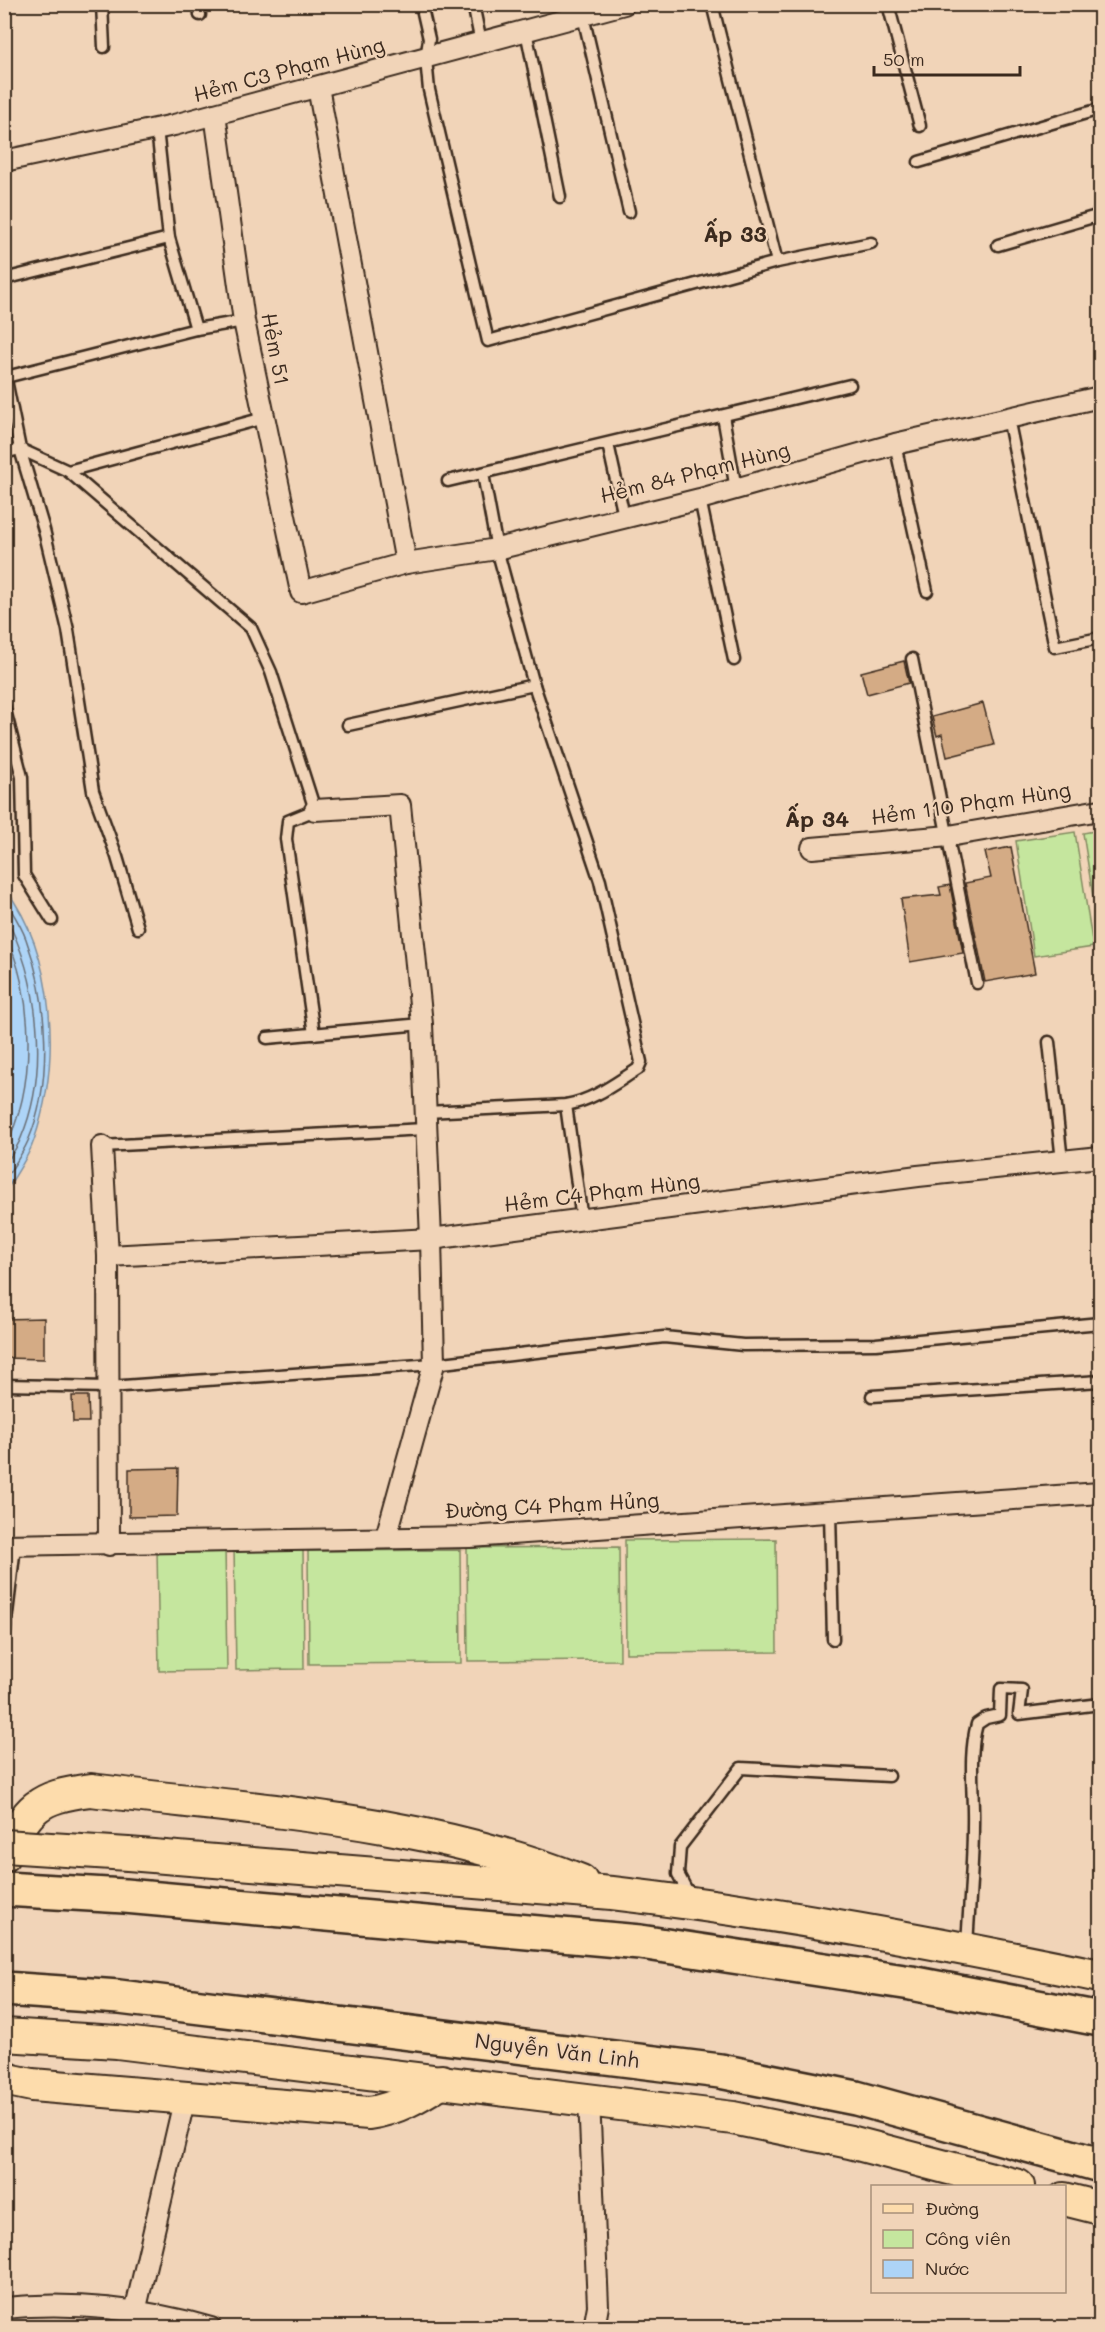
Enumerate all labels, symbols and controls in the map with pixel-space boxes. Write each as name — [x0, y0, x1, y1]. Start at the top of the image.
street label: Hẻm C3 Phạm Hùng — [190, 30, 387, 107]
scale bar — [874, 39, 1020, 77]
text: 50 m — [883, 47, 925, 71]
district label: Ấp 33 — [703, 218, 767, 248]
street label: Hẻm 51 — [256, 310, 297, 387]
street label: Hẻm 84 Phạm Hùng — [597, 435, 792, 508]
street label: Hẻm 110 Phạm Hùng — [869, 775, 1072, 830]
district label: Ấp 34 — [785, 803, 849, 833]
street label: Hẻm C4 Phạm Hùng — [502, 1166, 701, 1217]
street label: Đường C4 Phạm Hủng — [444, 1485, 660, 1524]
street label: Nguyễn Văn Linh — [473, 2026, 641, 2073]
legend — [871, 2185, 1066, 2293]
text: Đường — [925, 2196, 979, 2220]
text: Công viên — [925, 2226, 1011, 2250]
text: Nước — [925, 2256, 969, 2280]

